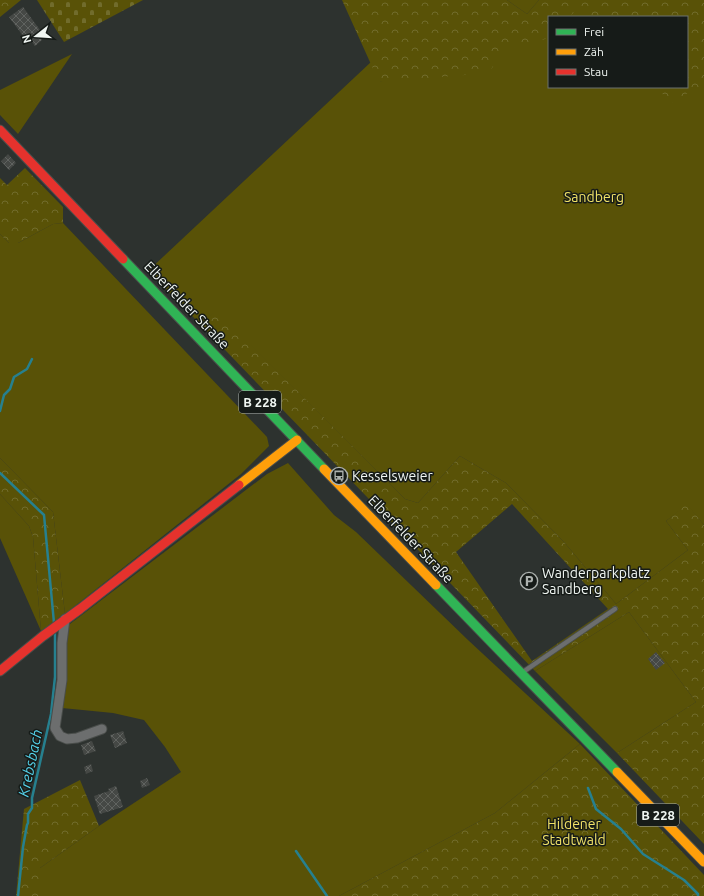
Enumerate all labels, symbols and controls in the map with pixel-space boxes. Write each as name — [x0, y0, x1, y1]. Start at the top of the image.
north arrow — [16, 16, 56, 56]
legend — [548, 16, 688, 88]
text: Frei — [584, 25, 604, 38]
text: N — [19, 33, 33, 45]
text: Zäh — [584, 45, 604, 58]
text: Stau — [584, 65, 608, 78]
park label: Sandberg — [564, 189, 624, 205]
street label: Elberfelder Straße — [141, 258, 233, 352]
road number: B 228 — [239, 391, 281, 413]
bus stop icon: Kesselsweier — [329, 466, 349, 486]
place label: Kesselsweier — [352, 468, 433, 484]
street label: Elberfelder Straße — [365, 492, 457, 586]
place label: Wanderparkplatz Sandberg — [542, 565, 650, 597]
parking icon: Wanderparkplatz Sandberg — [519, 571, 539, 591]
water label: Krebsbach — [15, 728, 45, 798]
road number: B 228 — [637, 804, 679, 826]
park label: Hildener Stadtwald — [542, 816, 606, 848]

